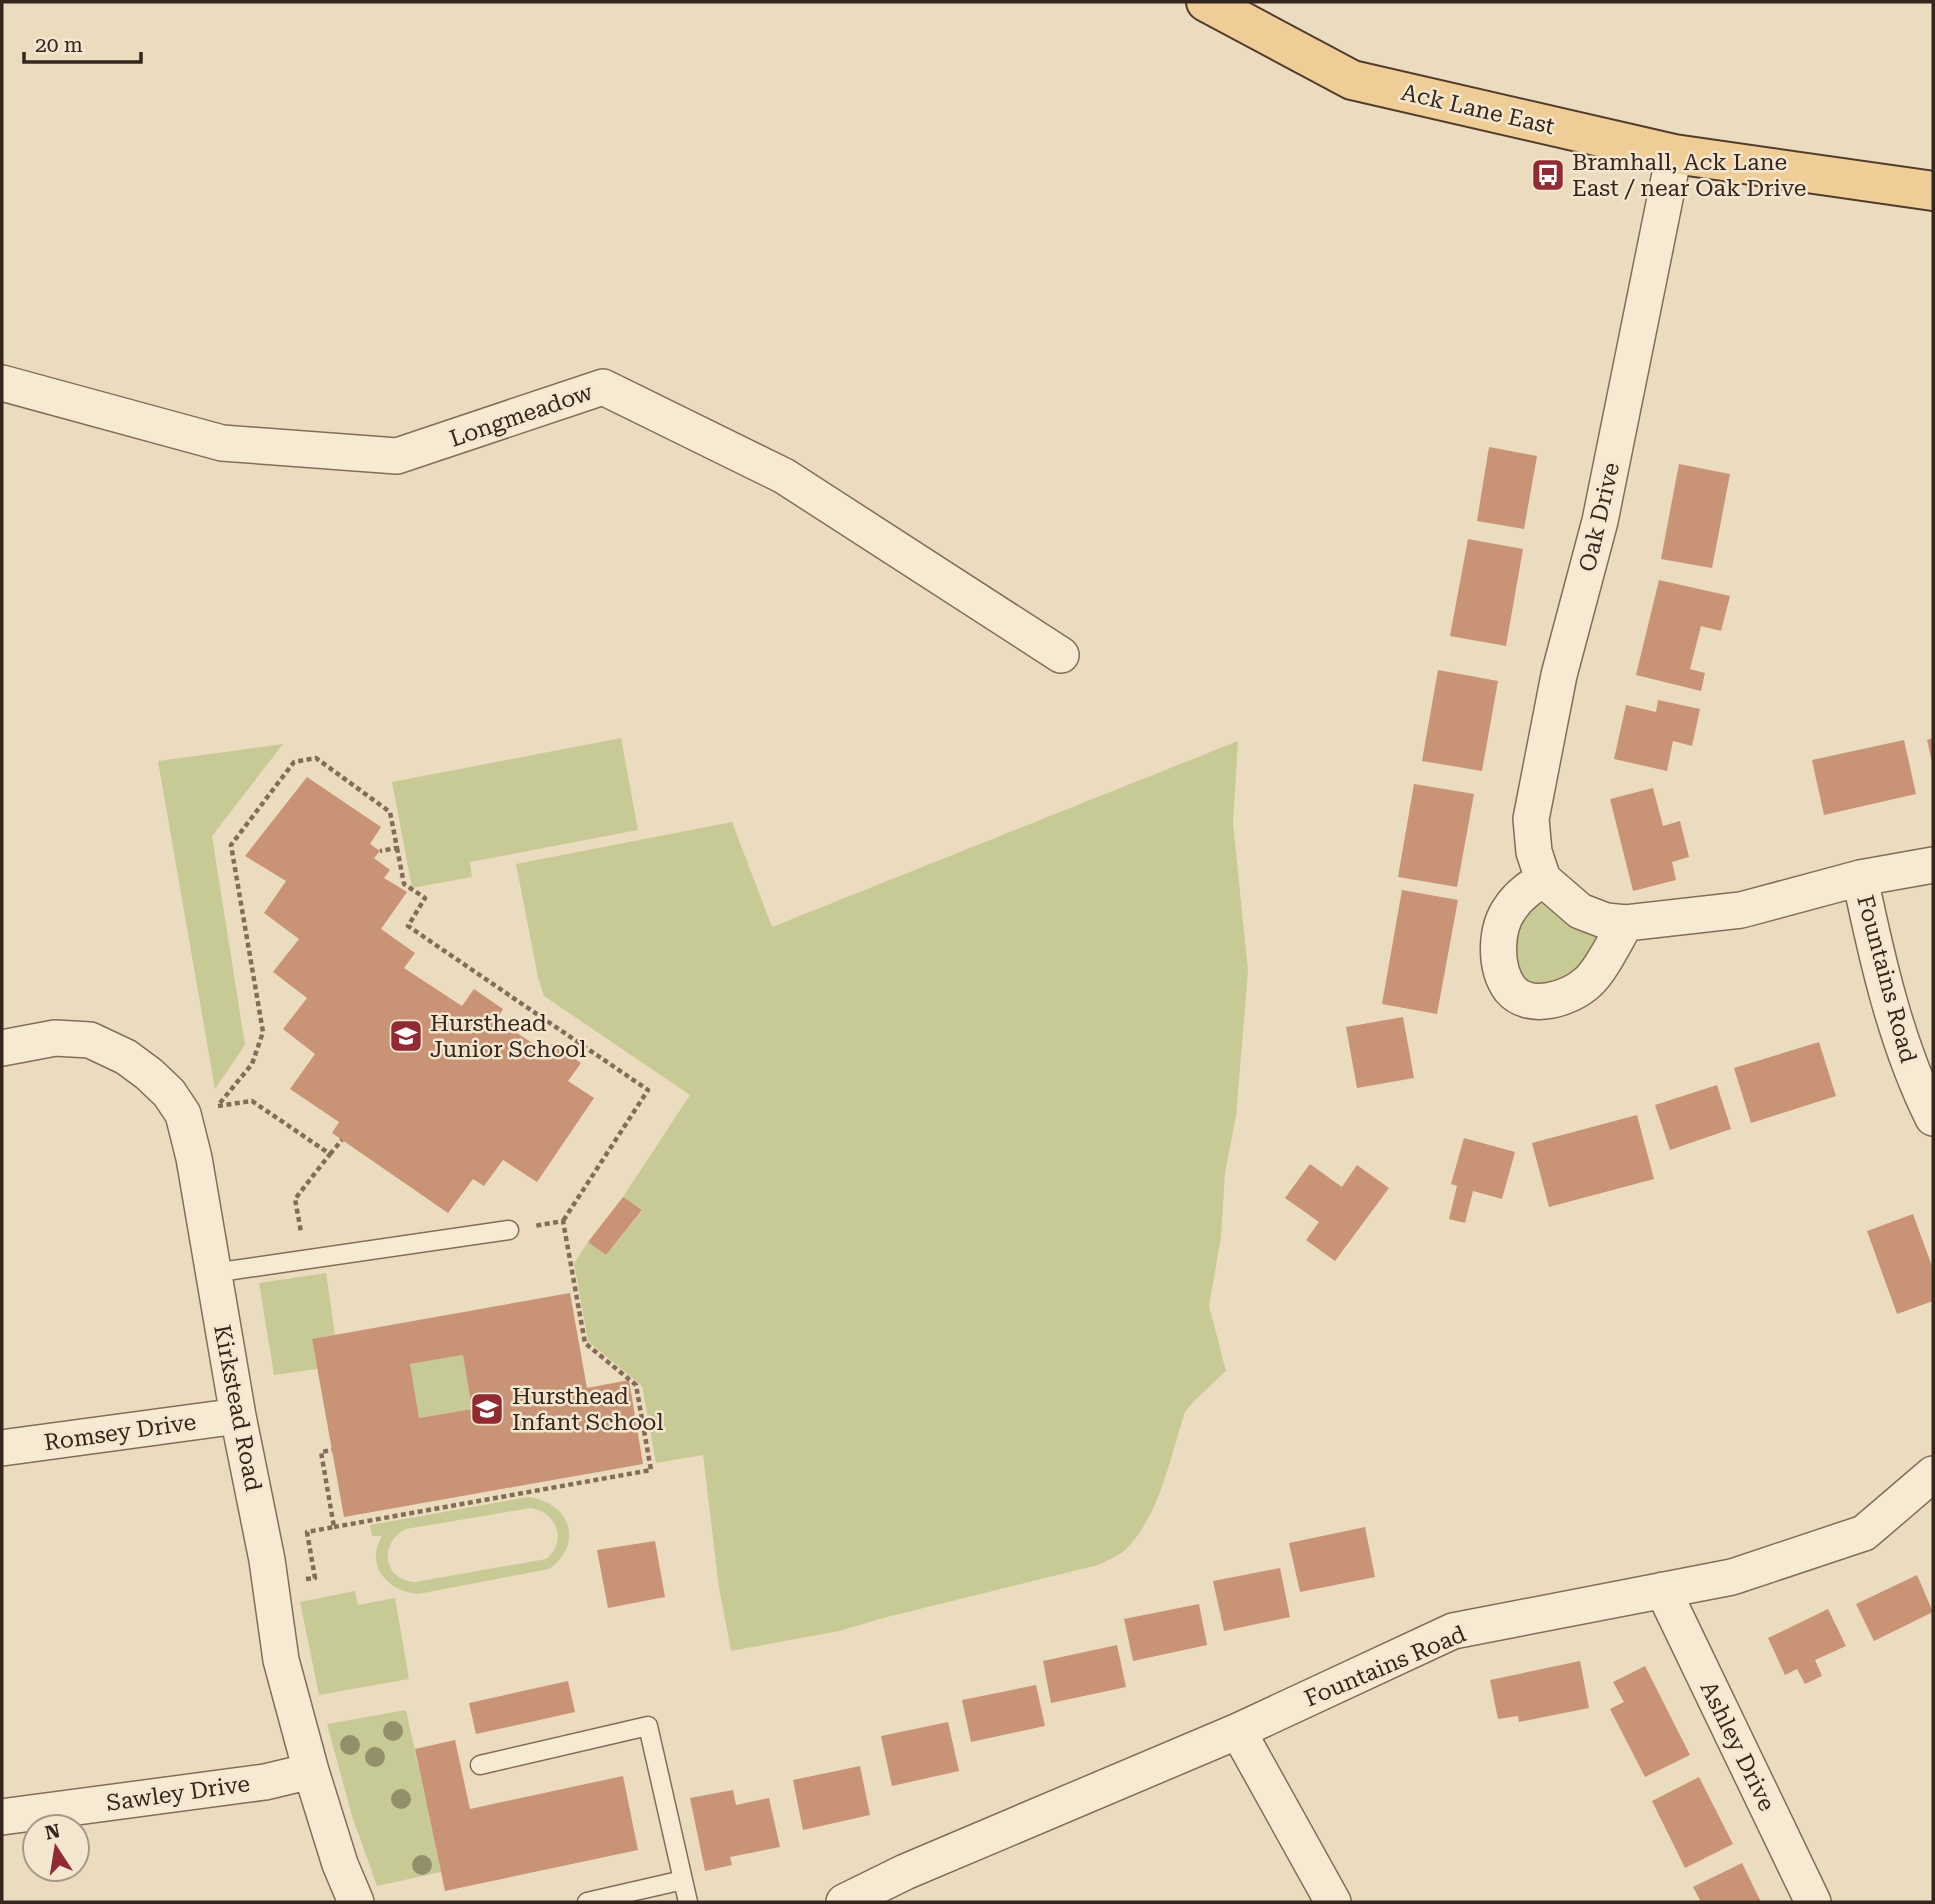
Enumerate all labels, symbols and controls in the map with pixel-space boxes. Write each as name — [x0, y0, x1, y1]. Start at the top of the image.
scale bar — [24, 21, 142, 65]
text: 20 m — [35, 33, 83, 57]
street label: Ack Lane East — [1399, 79, 1558, 140]
place label: Bramhall, Ack Lane East / near Oak Drive — [1572, 149, 1806, 202]
bus stop icon: Bramhall, Ack Lane East / near Oak Drive — [1529, 156, 1567, 194]
street label: Longmeadow — [446, 378, 596, 453]
street label: Oak Drive — [1574, 460, 1625, 574]
street label: Fountains Road — [1851, 892, 1922, 1066]
place label: Hursthead Junior School — [430, 1010, 586, 1063]
school or university icon: Hursthead Junior School — [387, 1017, 425, 1055]
street label: Kirkstead Road — [208, 1323, 267, 1494]
place label: Hursthead Infant School — [512, 1383, 664, 1436]
school or university icon: Hursthead Infant School — [468, 1390, 506, 1428]
street label: Romsey Drive — [42, 1408, 198, 1457]
street label: Fountains Road — [1301, 1620, 1470, 1713]
street label: Ashley Drive — [1695, 1677, 1781, 1815]
street label: Sawley Drive — [105, 1770, 251, 1817]
north arrow — [21, 1813, 91, 1883]
text: N — [43, 1819, 62, 1845]

